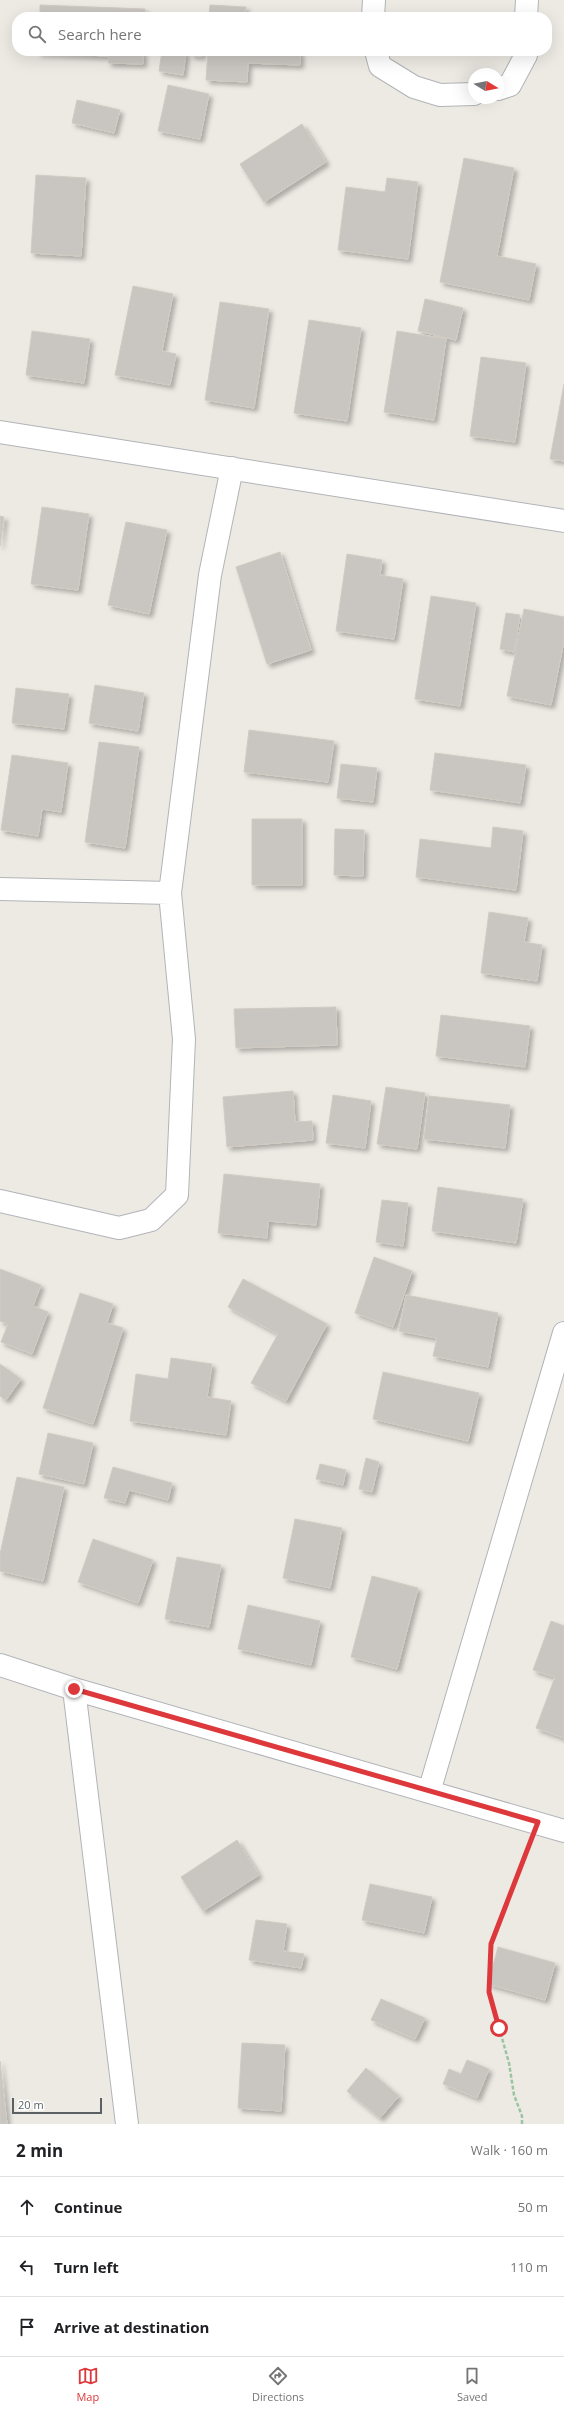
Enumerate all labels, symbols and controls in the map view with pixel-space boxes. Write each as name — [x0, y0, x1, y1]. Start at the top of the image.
search box — [12, 12, 552, 56]
icon: search — [26, 23, 48, 45]
text: Search here — [58, 24, 142, 44]
north arrow — [468, 68, 504, 104]
route end — [65, 1680, 83, 1698]
route start — [490, 2019, 508, 2037]
scale bar — [12, 2096, 102, 2115]
text: 20 m — [18, 2097, 44, 2112]
text: 2 min — [16, 2139, 63, 2162]
text: Walk · 160 m — [471, 2141, 548, 2159]
icon: ahead — [16, 2196, 38, 2218]
text: Continue — [54, 2197, 122, 2217]
text: 50 m — [518, 2198, 548, 2216]
icon: left — [16, 2256, 38, 2278]
text: Turn left — [54, 2257, 119, 2277]
text: 110 m — [510, 2258, 548, 2276]
icon: arrive — [16, 2316, 38, 2338]
text: Arrive at destination — [54, 2317, 209, 2337]
tab: Map — [76, 2365, 99, 2404]
tab: Directions — [252, 2365, 304, 2404]
tab: Saved — [457, 2365, 488, 2404]

